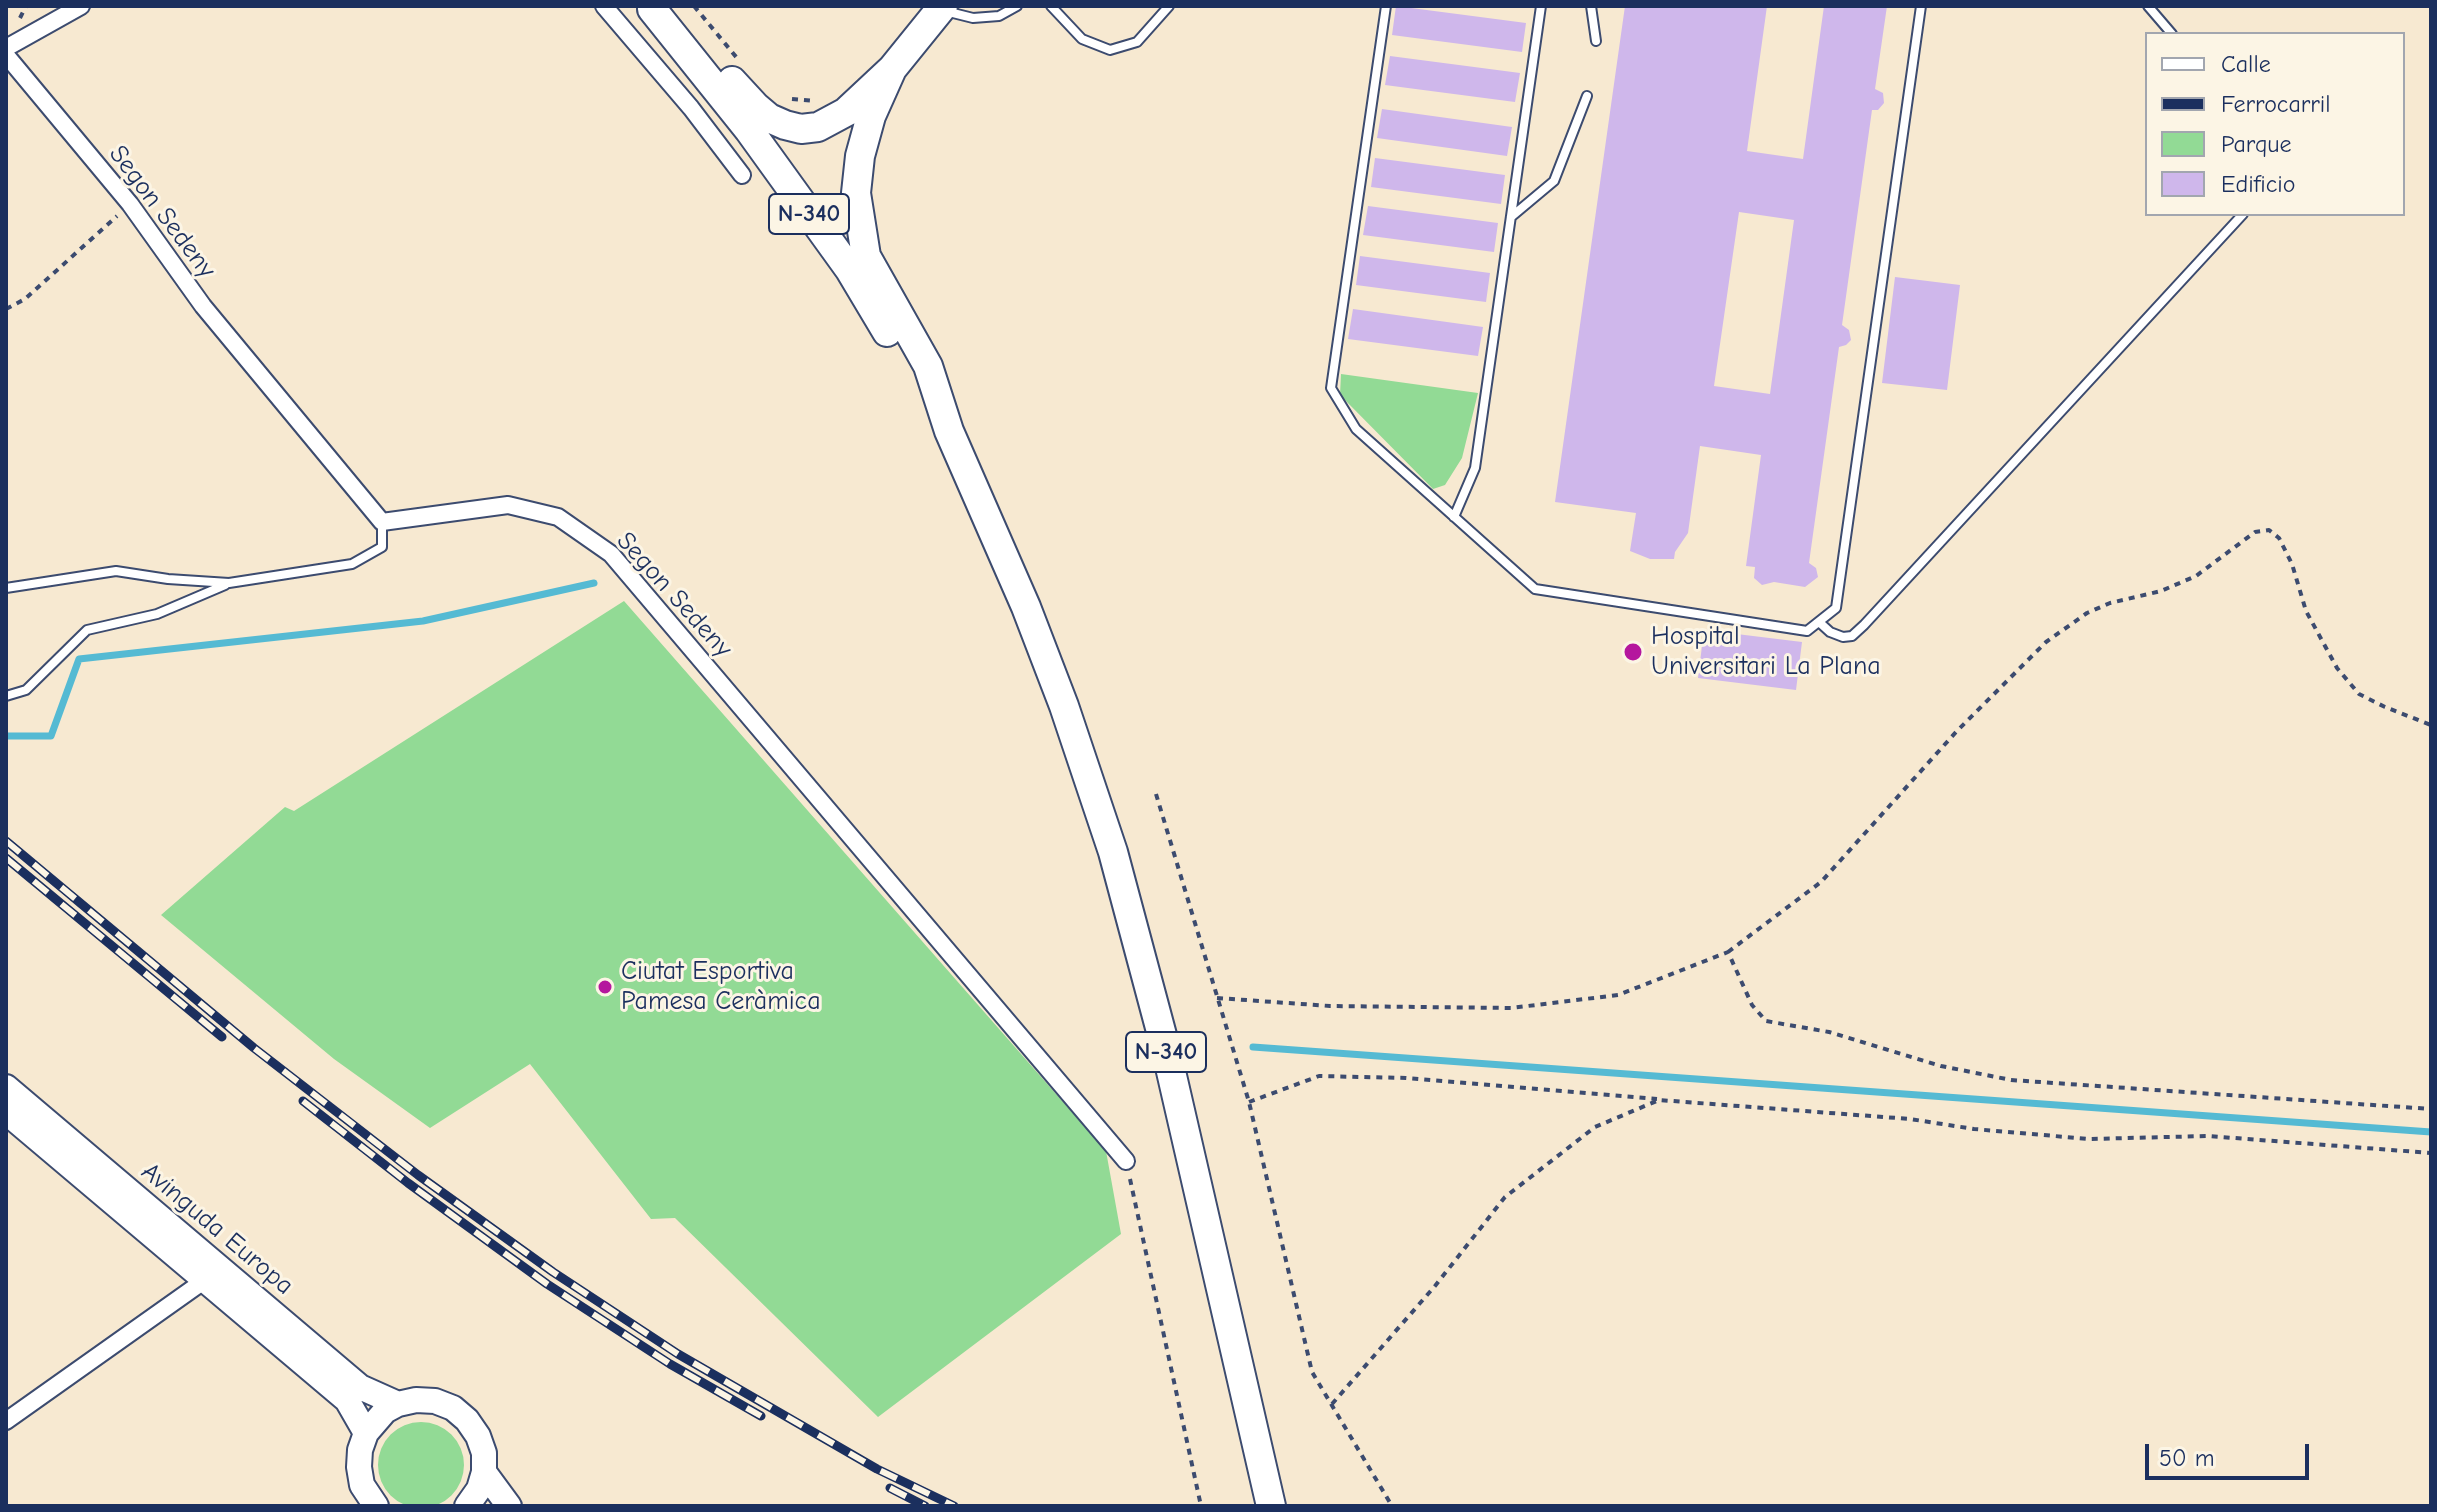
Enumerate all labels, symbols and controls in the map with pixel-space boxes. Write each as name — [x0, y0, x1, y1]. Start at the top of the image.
legend — [2145, 32, 2405, 216]
text: Calle — [2221, 50, 2271, 78]
text: Ferrocarril — [2221, 90, 2331, 118]
text: Parque — [2221, 130, 2292, 158]
street label: Segon Sedeny — [102, 139, 222, 285]
text: Edificio — [2221, 170, 2296, 198]
road number: N-340 — [769, 194, 849, 234]
street label: Segon Sedeny — [609, 526, 739, 664]
place label: Hospital Universitari La Plana — [1651, 621, 1881, 682]
marker: Hospital Universitari La Plana — [1622, 641, 1644, 663]
place label: Ciutat Esportiva Pamesa Ceràmica — [621, 956, 821, 1018]
marker: Ciutat Esportiva Pamesa Ceràmica — [596, 978, 614, 996]
road number: N-340 — [1126, 1032, 1206, 1072]
street label: Avinguda Europa — [135, 1156, 299, 1302]
scale bar — [2149, 1428, 2313, 1478]
text: 50 m — [2159, 1444, 2215, 1472]

